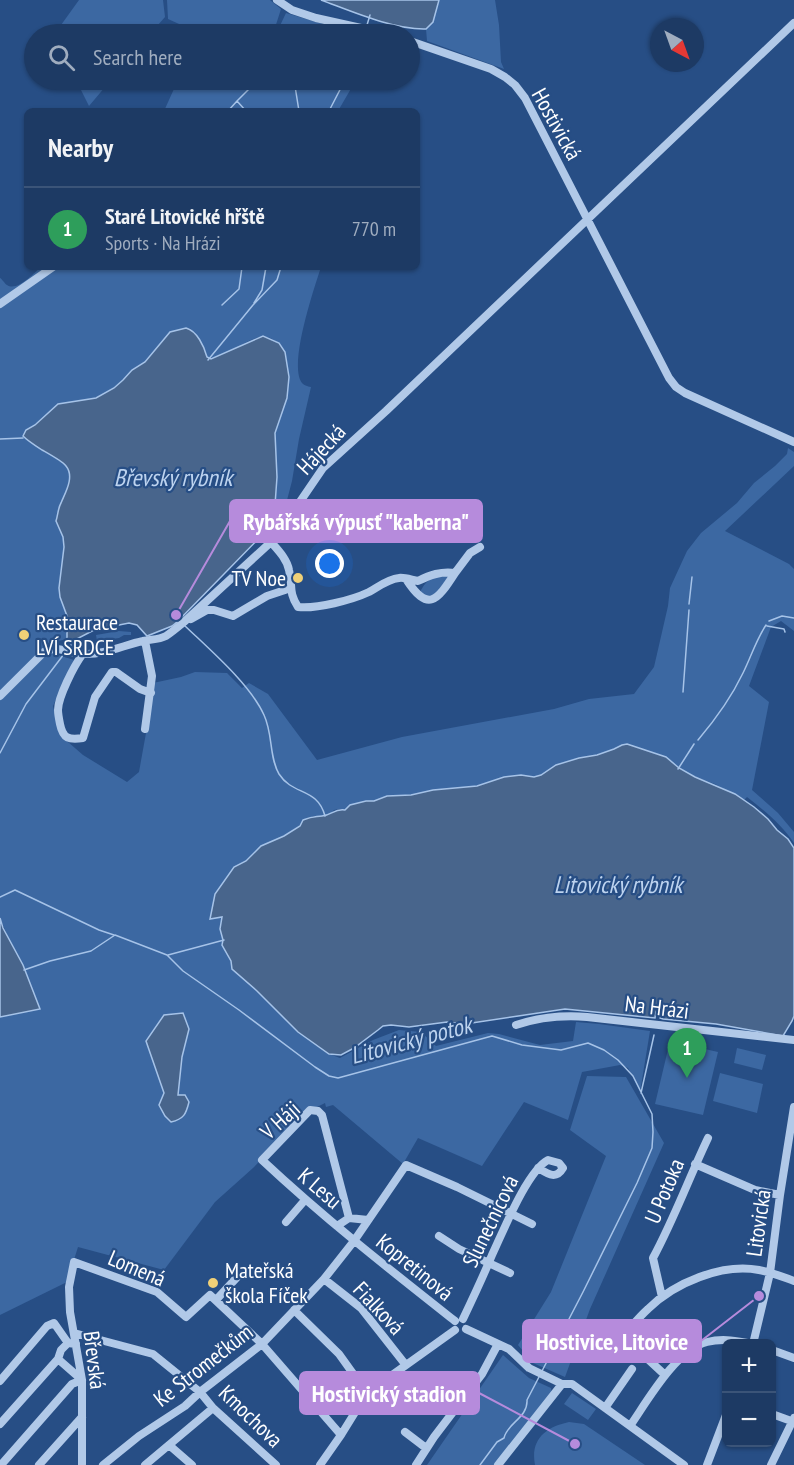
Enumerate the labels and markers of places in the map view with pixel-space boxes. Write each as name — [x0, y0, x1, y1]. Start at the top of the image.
callout: Rybářská výpusť "kaberna" — [230, 500, 482, 542]
place label: TV Noe — [232, 564, 286, 592]
marker: TV Noe — [291, 571, 305, 585]
place label: Restaurace LVÍ SRDCE — [36, 608, 118, 661]
marker: Restaurace LVÍ SRDCE — [17, 628, 31, 642]
pin: 1 — [668, 1028, 706, 1078]
place label: Mateřská škola Fíček — [225, 1256, 308, 1309]
marker: Mateřská škola Fíček — [206, 1276, 220, 1290]
callout: Hostivice, Litovice — [523, 1320, 701, 1362]
callout: Hostivický stadion — [300, 1372, 479, 1414]

